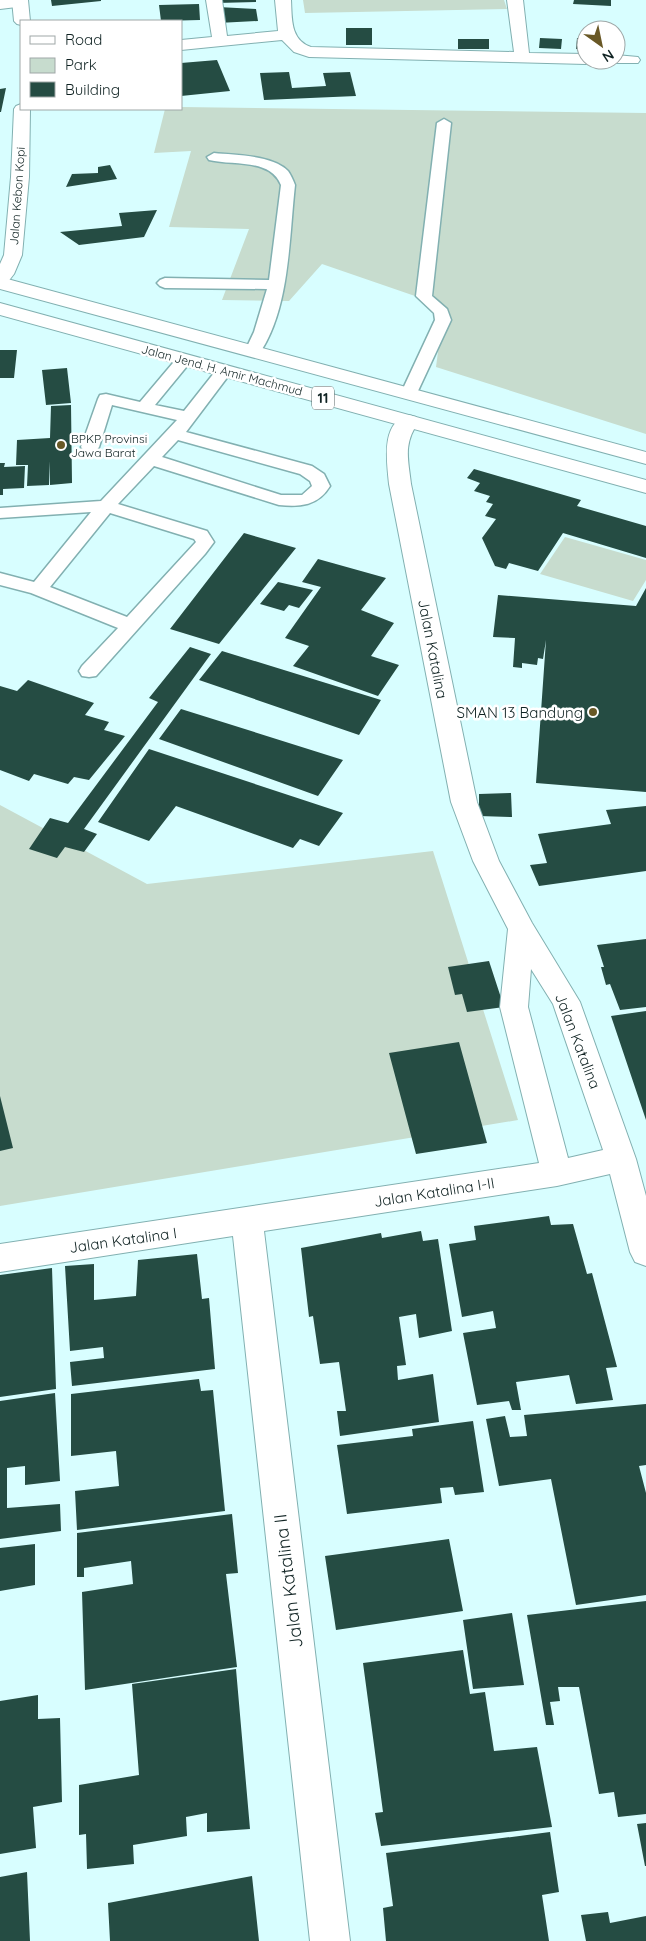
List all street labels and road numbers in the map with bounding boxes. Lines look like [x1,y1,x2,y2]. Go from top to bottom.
street label: Jalan Kebon Kopi [6,146,28,246]
street label: Jalan Jend. H. Amir Machmud [140,341,304,399]
road number: 11 [312,386,334,409]
street label: Jalan Katalina [414,598,452,700]
street label: Jalan Katalina [551,991,605,1091]
street label: Jalan Katalina I-II [372,1173,496,1211]
street label: Jalan Katalina I [68,1223,178,1257]
street label: Jalan Katalina II [268,1513,308,1649]

